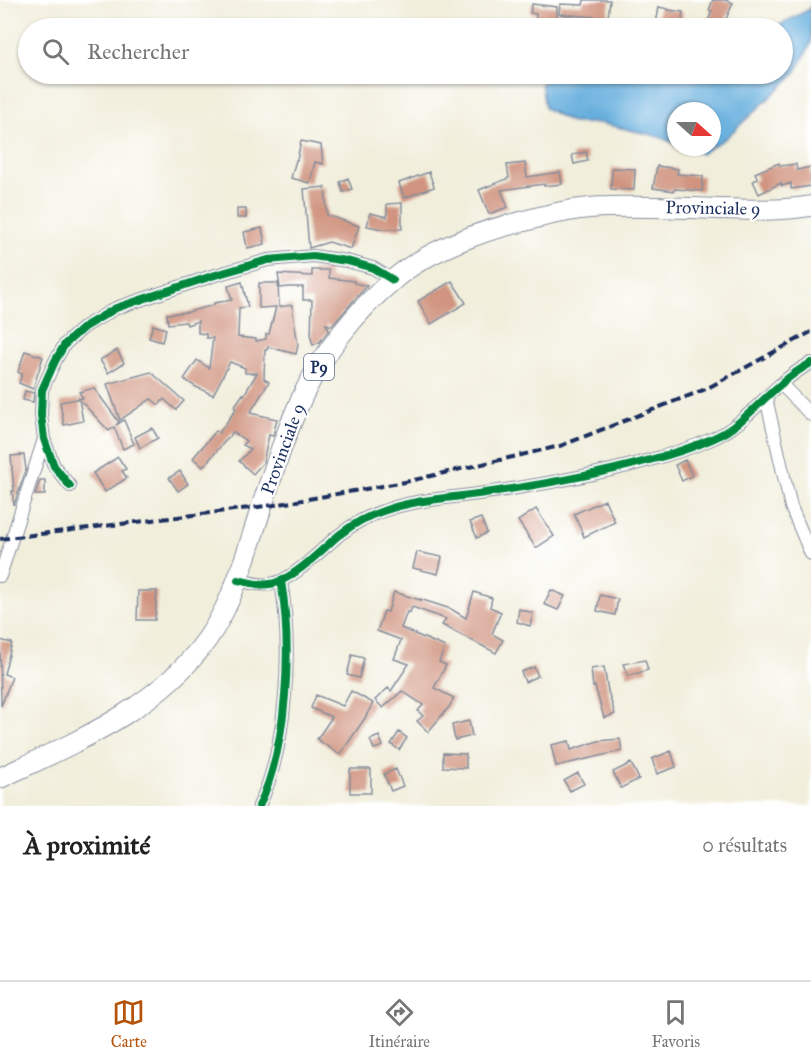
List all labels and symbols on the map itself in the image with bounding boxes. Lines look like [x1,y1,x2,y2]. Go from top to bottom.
north arrow [667,102,721,156]
street label: Provinciale 9 [665,196,761,220]
road number: P9 [304,354,334,380]
street label: Provinciale 9 [256,400,310,498]

